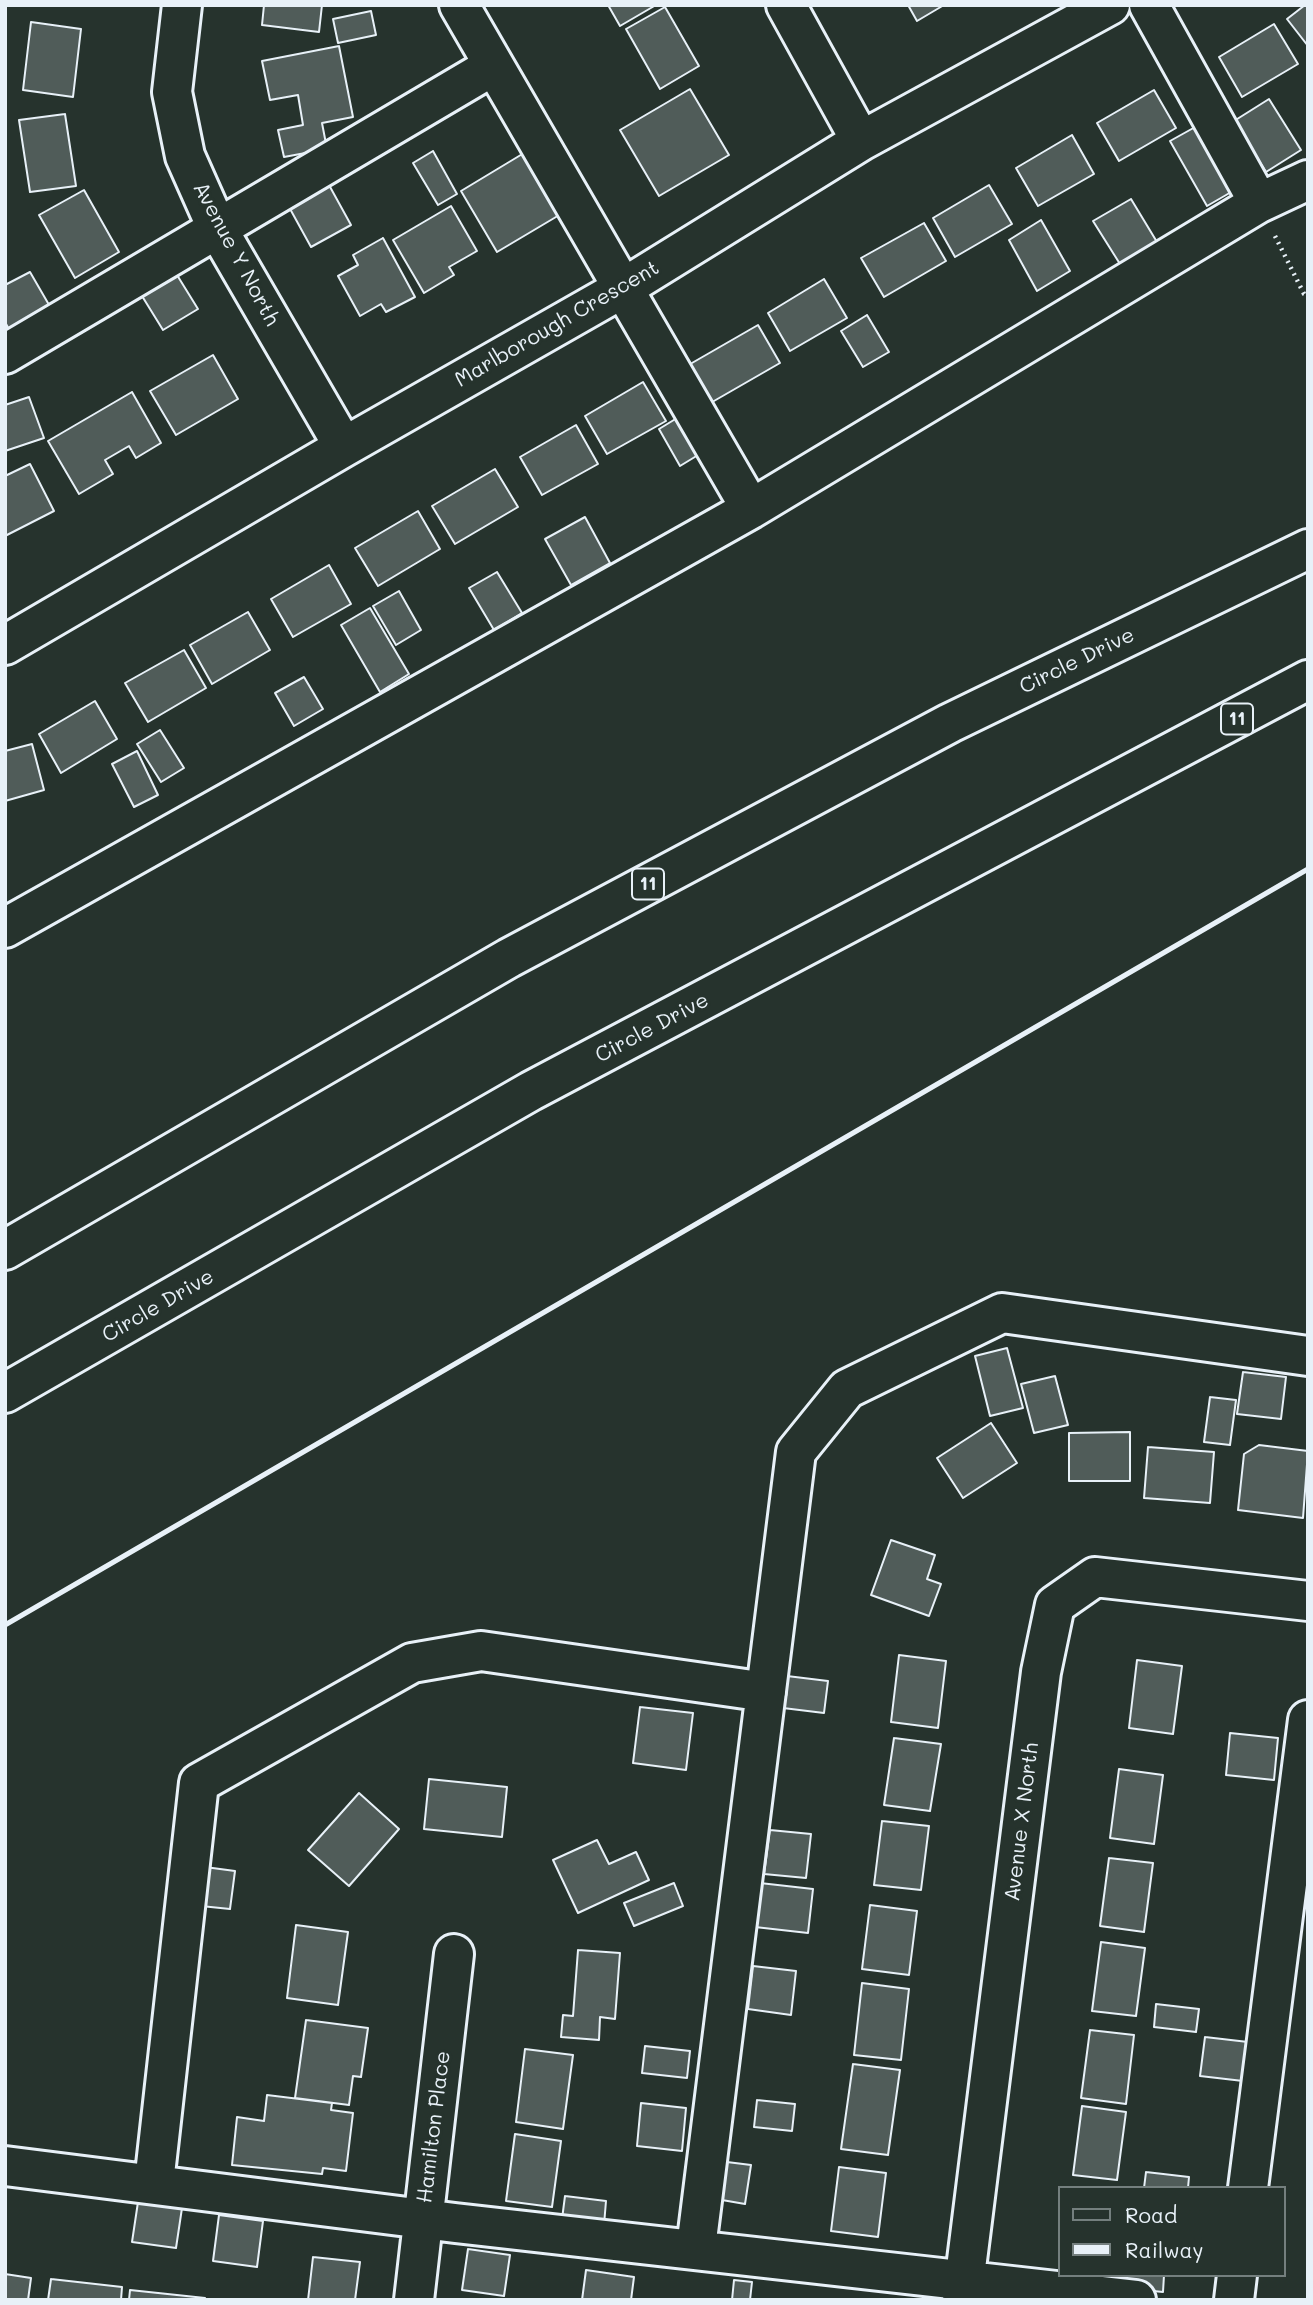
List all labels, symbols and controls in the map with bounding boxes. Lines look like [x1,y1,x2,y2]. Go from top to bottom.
street label: Avenue Y North [187,178,285,330]
street label: Marlborough Crescent [450,255,664,393]
street label: Circle Drive [1015,622,1139,700]
road number: 11 [1221,704,1253,734]
road number: 11 [632,869,664,900]
street label: Circle Drive [591,988,713,1068]
street label: Circle Drive [98,1264,218,1348]
street label: Avenue X North [1000,1741,1044,1903]
street label: Hamilton Place [412,2050,456,2204]
legend [1058,2186,1285,2277]
text: Road [1125,2201,1177,2228]
text: Railway [1125,2236,1204,2263]

